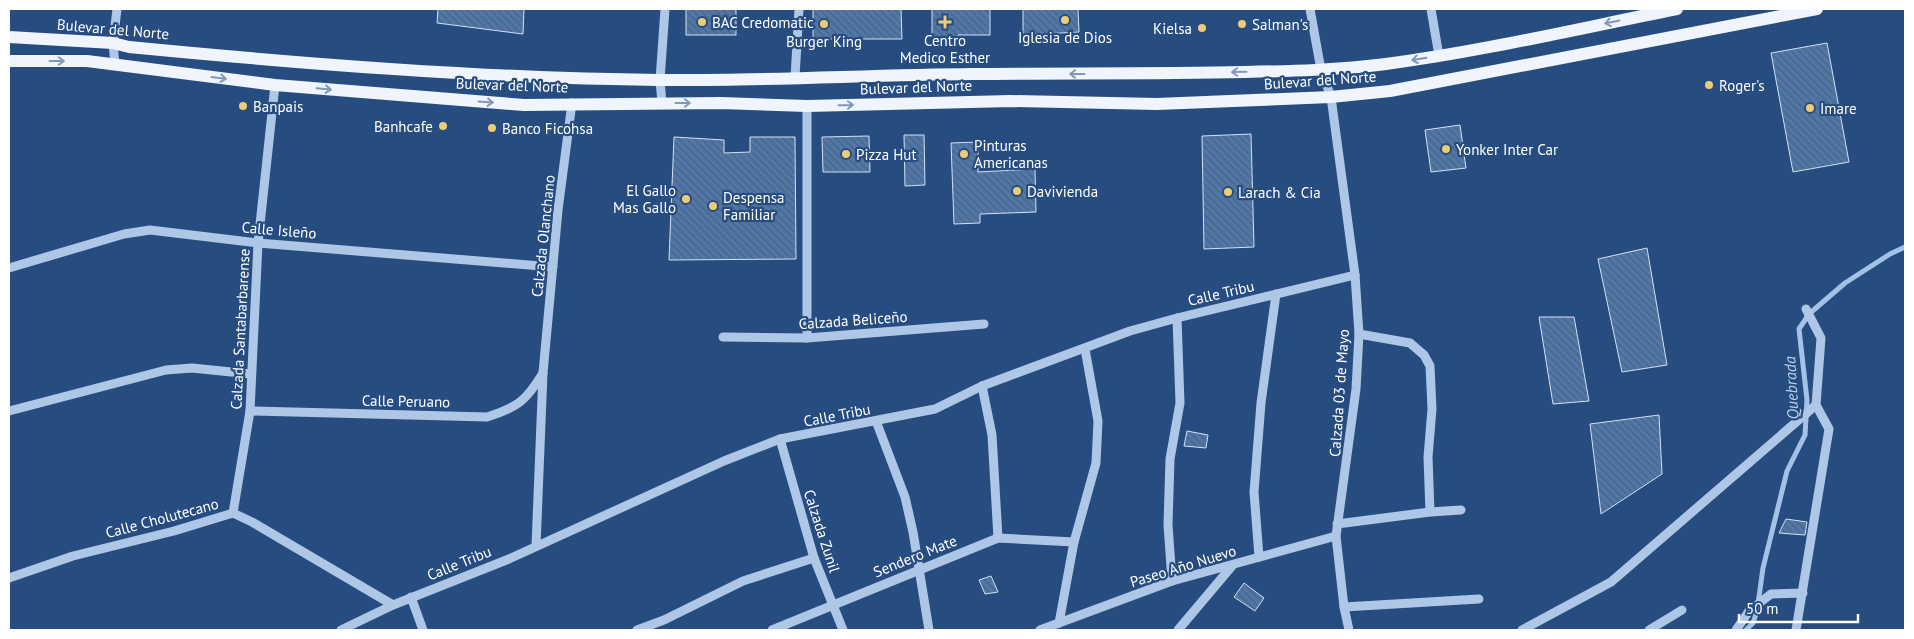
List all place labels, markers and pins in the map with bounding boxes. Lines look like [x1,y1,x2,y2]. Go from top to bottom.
place label: BAC Credomatic [712,13,814,32]
marker: Iglesia de Dios [1059,14,1071,26]
marker: Centro Medico Esther [938,15,952,29]
place label: Salman's [1252,15,1308,34]
marker: BAC Credomatic [696,16,708,28]
marker: Burger King [818,18,830,30]
marker: Salman's [1236,18,1248,30]
place label: Kielsa [1153,19,1192,38]
marker: Kielsa [1196,22,1208,34]
place label: Iglesia de Dios [1018,28,1112,47]
place label: Centro Medico Esther [900,31,990,67]
place label: Burger King [786,32,862,51]
place label: Roger's [1719,76,1765,95]
marker: Roger's [1703,79,1715,91]
place label: Banpais [253,97,303,116]
place label: Imare [1820,99,1857,118]
marker: Banpais [237,100,249,112]
marker: Imare [1804,102,1816,114]
place label: Banhcafe [374,117,433,136]
place label: Banco Ficohsa [502,119,593,138]
marker: Banhcafe [437,120,449,132]
marker: Banco Ficohsa [486,122,498,134]
place label: Pinturas Americanas [974,136,1048,172]
place label: Yonker Inter Car [1456,140,1558,159]
marker: Yonker Inter Car [1440,143,1452,155]
place label: Pizza Hut [856,145,917,164]
marker: Pizza Hut [840,148,852,160]
marker: Pinturas Americanas [958,148,970,160]
place label: El Gallo Mas Gallo [613,181,676,217]
place label: Davivienda [1027,182,1098,201]
place label: Larach & Cia [1238,183,1321,202]
marker: Davivienda [1011,185,1023,197]
marker: Larach & Cia [1222,186,1234,198]
place label: Despensa Familiar [723,188,784,224]
marker: El Gallo Mas Gallo [680,193,692,205]
marker: Despensa Familiar [707,200,719,212]

